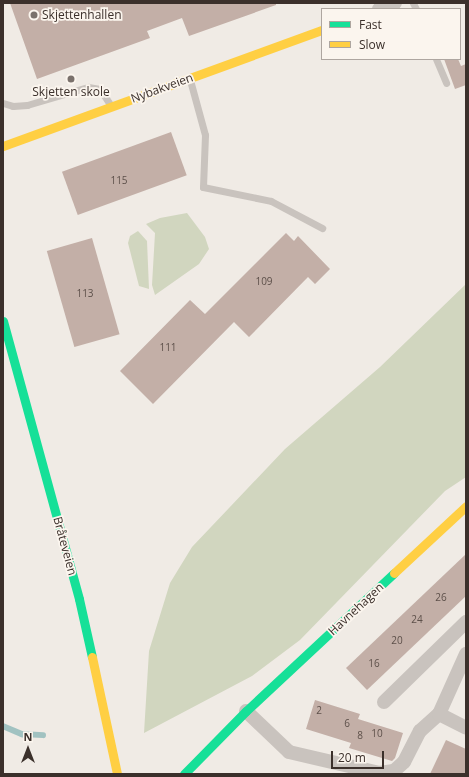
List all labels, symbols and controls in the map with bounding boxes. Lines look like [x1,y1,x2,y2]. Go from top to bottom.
place label: Skjettenhallen [42,8,121,22]
legend [321,8,461,60]
marker: Skjettenhallen [29,10,39,20]
text: Fast [359,16,382,33]
text: Slow [359,36,385,53]
street label: Nybakveien [129,70,195,106]
marker: Skjetten skole [66,74,76,84]
place label: Skjetten skole [32,85,110,99]
house number: 115 [110,175,128,187]
house number: 109 [255,276,273,288]
house number: 113 [76,288,94,300]
house number: 111 [159,342,177,354]
street label: Bråteveien [50,515,80,577]
street label: Havnehagen [325,580,387,638]
house number: 26 [435,592,447,604]
house number: 24 [411,614,423,626]
house number: 20 [391,635,403,647]
house number: 16 [368,658,380,670]
house number: 2 [316,705,322,717]
house number: 6 [344,718,350,730]
house number: 10 [371,728,383,740]
north arrow [8,729,48,769]
text: N [24,729,32,744]
house number: 8 [357,730,363,742]
scale bar [333,743,386,769]
text: 20 m [338,749,366,766]

